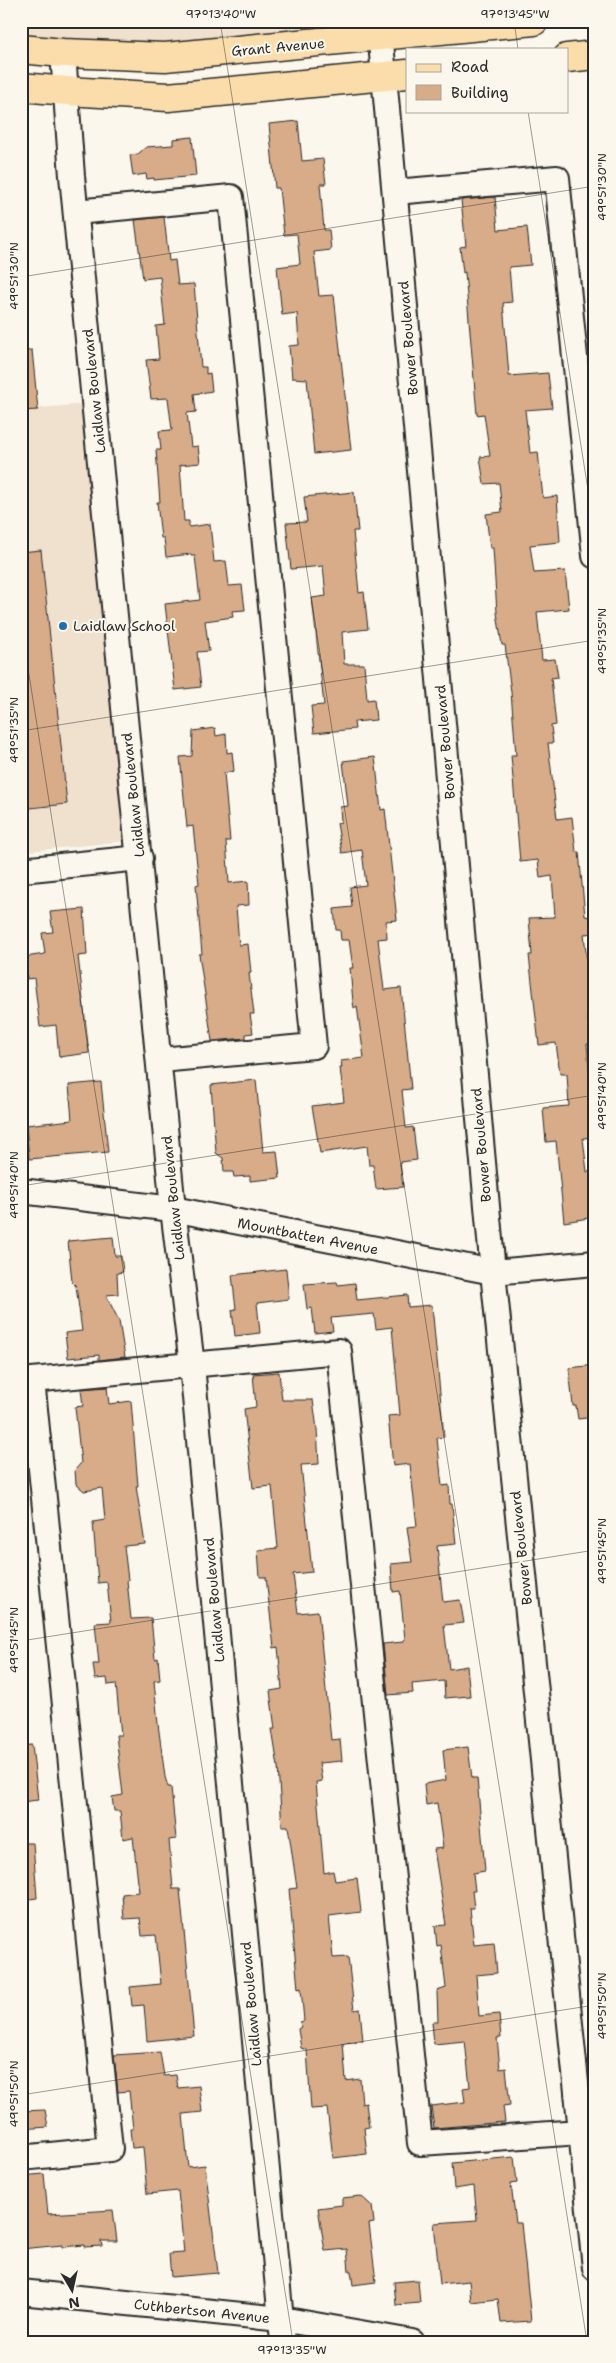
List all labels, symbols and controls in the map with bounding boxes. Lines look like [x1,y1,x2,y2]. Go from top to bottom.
text: 97°13'40"W [186,6,256,22]
text: 97°13'45"W [480,6,550,22]
street label: Grant Avenue [231,34,326,60]
legend [406,48,568,112]
text: Road [451,57,489,77]
text: Building [451,83,508,103]
text: 49°51'30"N [594,153,610,221]
text: 49°51'30"N [6,242,22,310]
street label: Bower Boulevard [394,280,422,396]
street label: Laidlaw Boulevard [78,328,110,454]
text: 49°51'35"N [594,608,610,674]
place label: Laidlaw School [73,617,176,635]
marker: Laidlaw School [57,620,69,632]
street label: Bower Boulevard [431,684,459,800]
text: 49°51'35"N [6,697,22,763]
street label: Laidlaw Boulevard [117,732,149,858]
text: 49°51'40"N [594,1062,610,1130]
street label: Bower Boulevard [467,1087,495,1203]
street label: Laidlaw Boulevard [157,1135,189,1261]
text: 49°51'40"N [6,1151,22,1219]
street label: Mountbatten Avenue [236,1214,380,1258]
street label: Bower Boulevard [506,1490,536,1606]
text: 49°51'45"N [594,1518,610,1584]
street label: Laidlaw Boulevard [200,1537,228,1663]
text: 49°51'45"N [6,1607,22,1673]
street label: Laidlaw Boulevard [237,1941,265,2067]
text: 49°51'50"N [594,1972,610,2040]
text: 49°51'50"N [6,2060,22,2128]
north arrow [48,2266,98,2316]
text: N [67,2293,81,2313]
street label: Cuthbertson Avenue [133,2295,271,2327]
text: 97°13'35"W [257,2342,327,2358]

